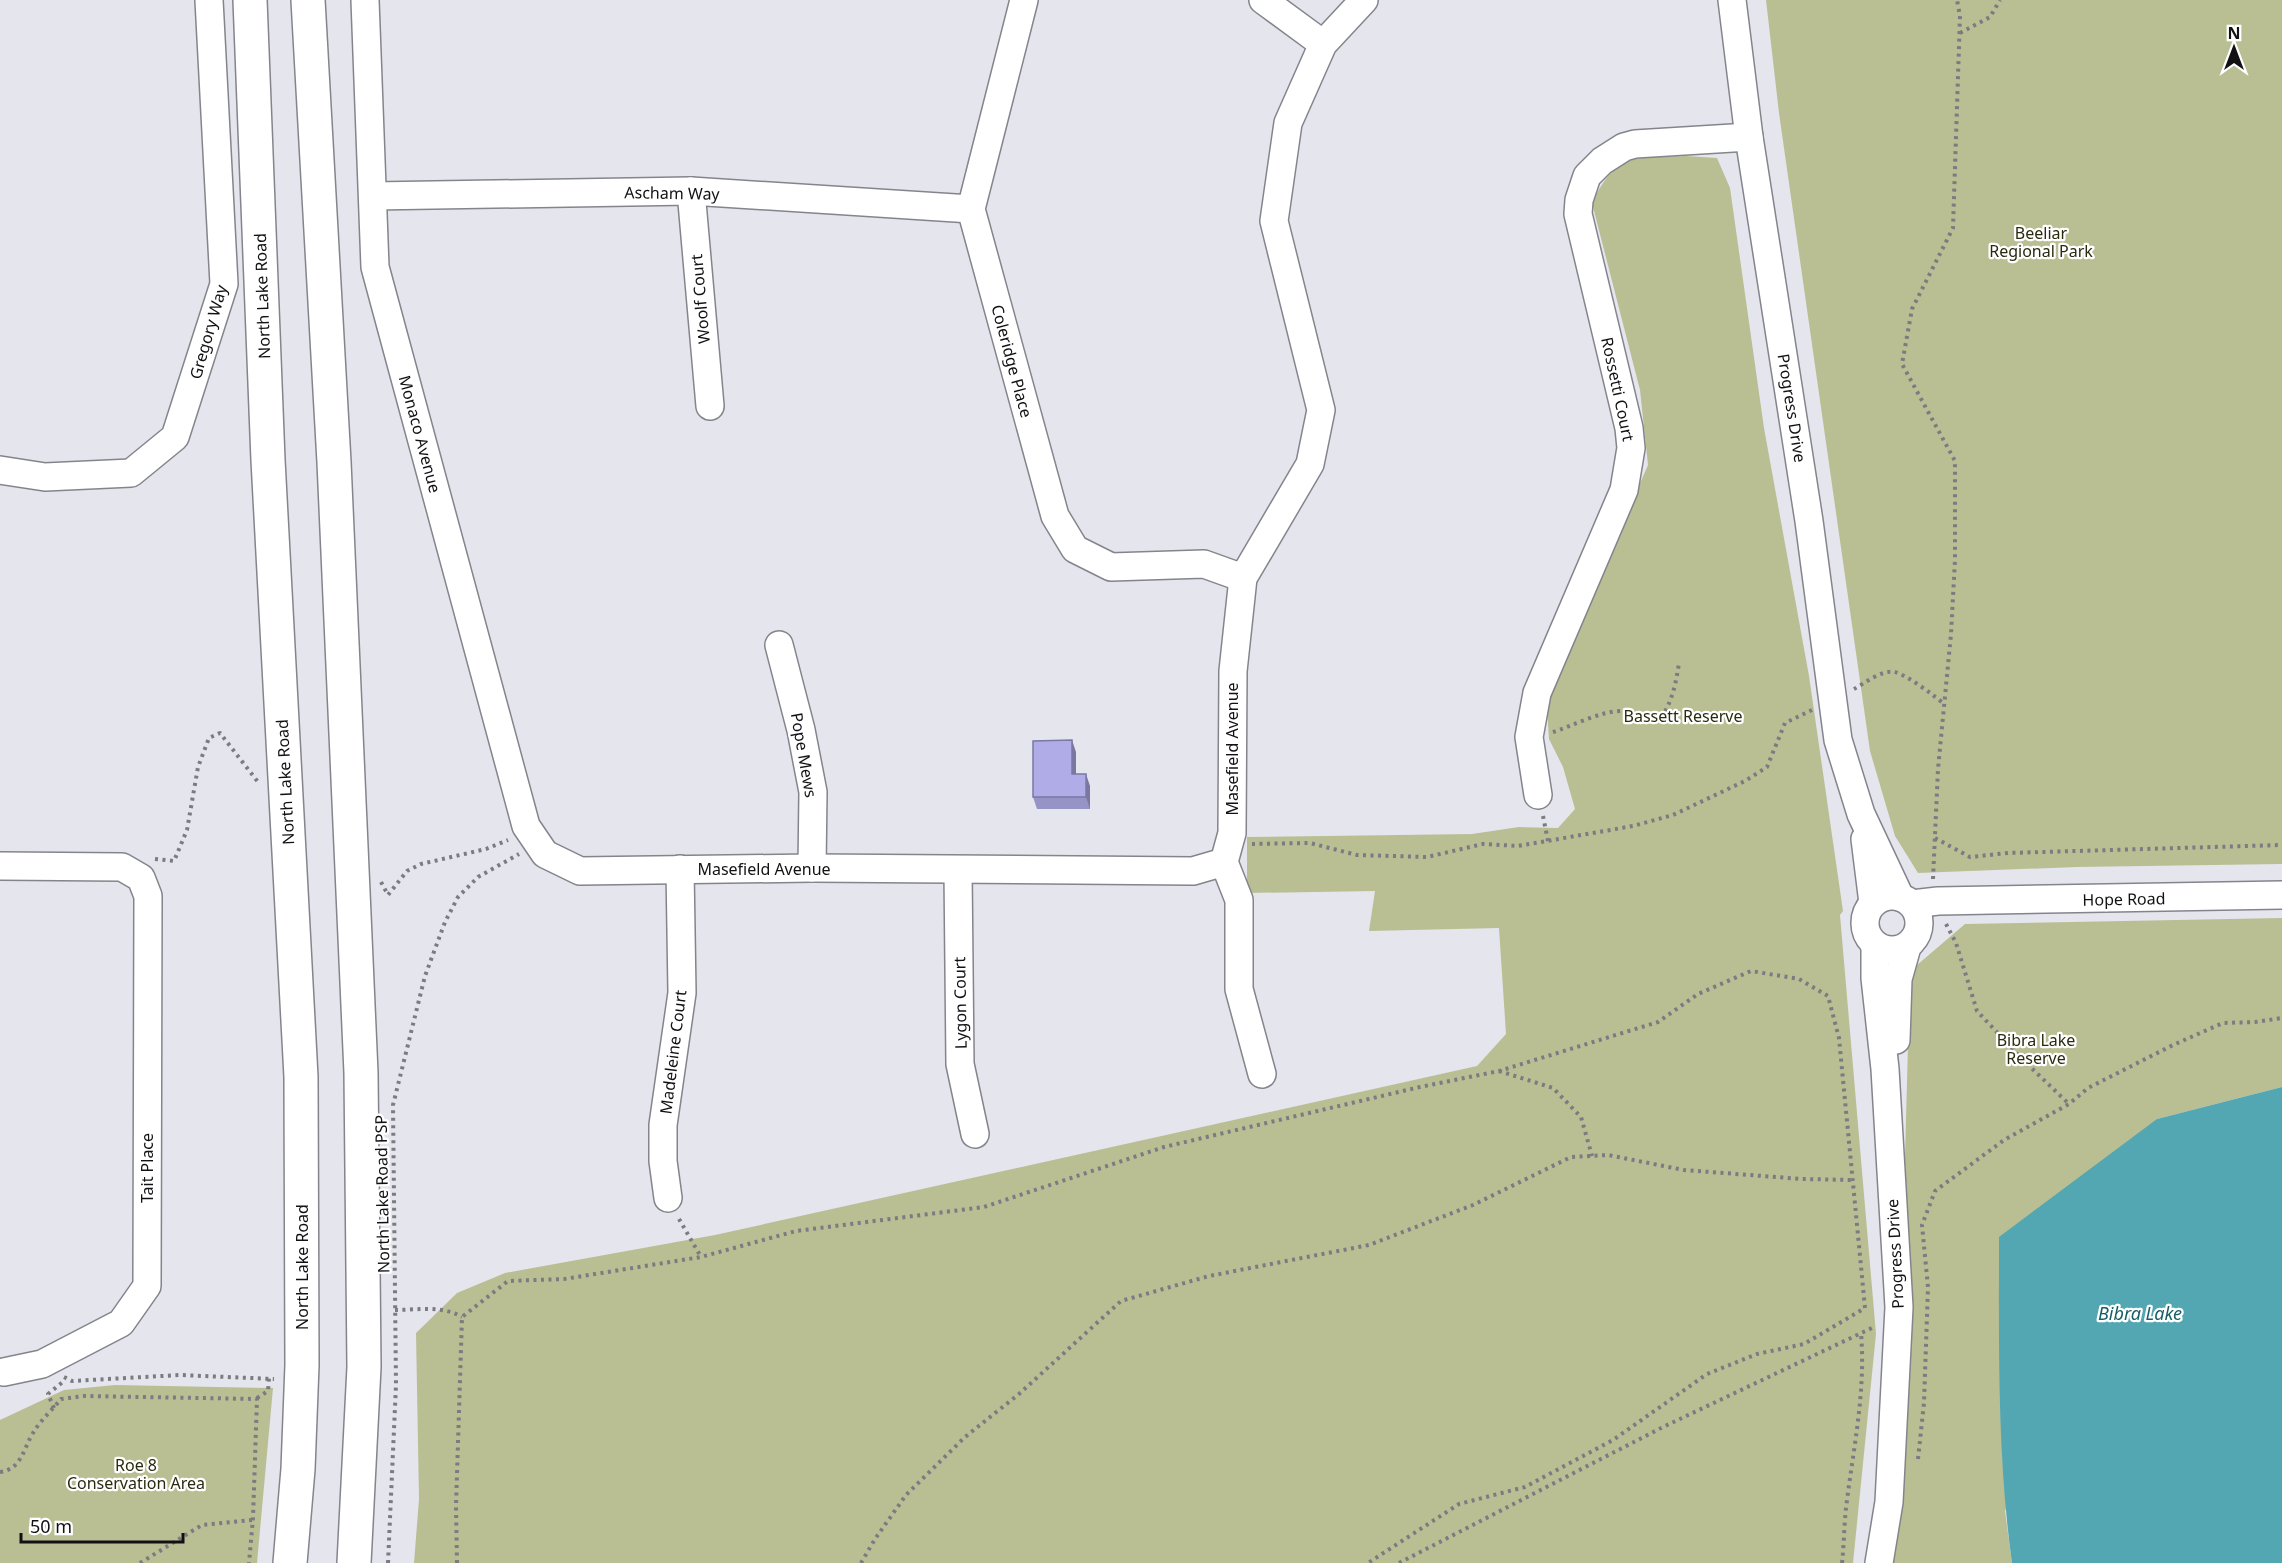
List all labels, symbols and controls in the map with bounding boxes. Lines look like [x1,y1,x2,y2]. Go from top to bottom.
north arrow [2204,18,2264,78]
text: N [2227,22,2241,44]
street label: Ascham Way [624,181,721,205]
park label: Beeliar Regional Park [1989,222,2093,262]
street label: North Lake Road [249,233,275,359]
street label: Woolf Court [685,253,715,345]
street label: Gregory Way [184,281,232,382]
street label: Coleridge Place [986,302,1038,420]
street label: Rossetti Court [1596,335,1640,443]
street label: Progress Drive [1773,352,1811,464]
street label: Monaco Avenue [394,373,446,495]
street label: Masefield Avenue [1221,682,1243,816]
park label: Bassett Reserve [1624,705,1742,727]
street label: Pope Mews [786,711,822,799]
street label: North Lake Road [271,719,299,845]
street label: Masefield Avenue [697,858,831,880]
street label: Hope Road [2082,887,2166,911]
street label: Lygon Court [948,957,972,1049]
street label: Madeleine Court [654,989,692,1115]
park label: Bibra Lake Reserve [1997,1029,2075,1069]
street label: North Lake Road PSP [370,1115,394,1273]
street label: Tait Place [136,1133,158,1203]
street label: Progress Drive [1881,1199,1909,1309]
street label: North Lake Road [291,1204,313,1330]
water label: Bibra Lake [2098,1301,2182,1325]
park label: Roe 8 Conservation Area [67,1454,205,1494]
scale bar [21,1506,183,1544]
text: 50 m [30,1514,72,1538]

